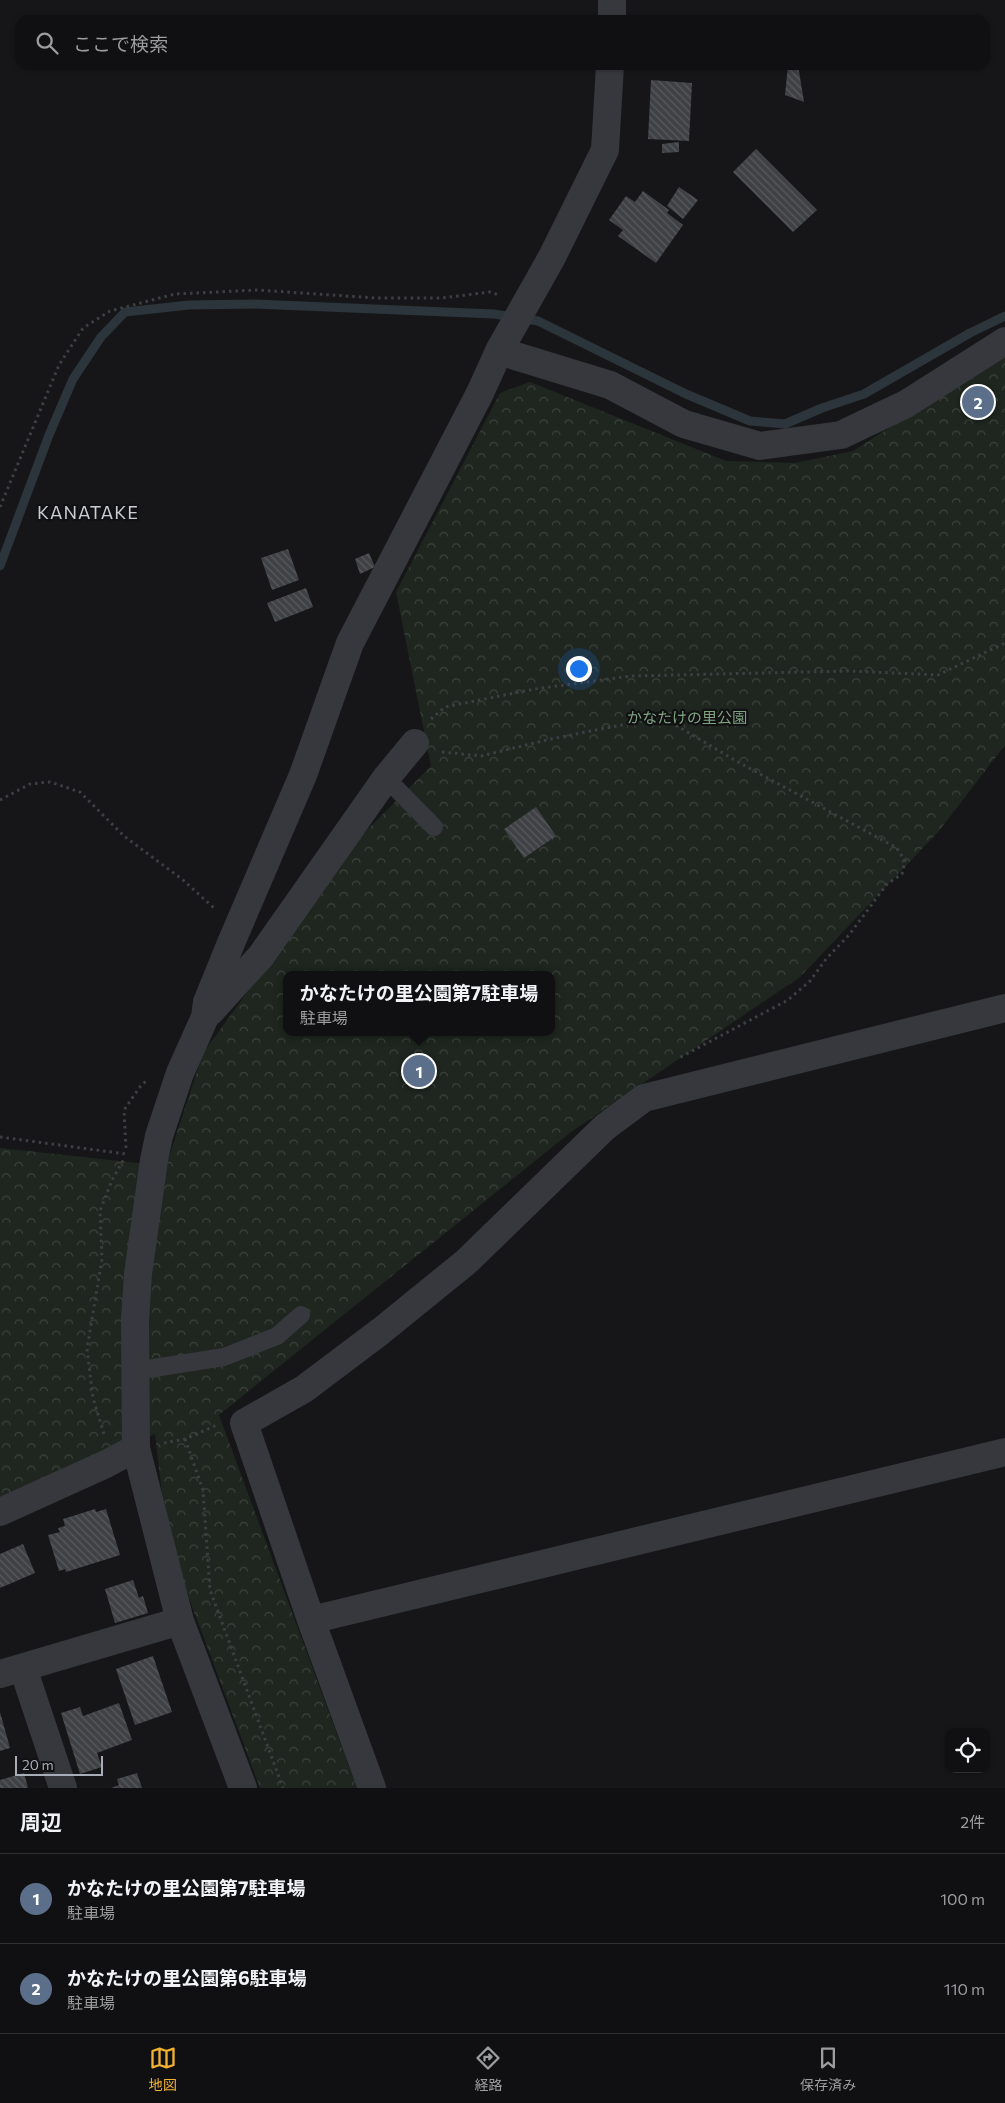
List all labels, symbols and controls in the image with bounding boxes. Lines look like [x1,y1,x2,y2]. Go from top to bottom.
search box [15,15,990,70]
icon: search [33,29,61,57]
text: ここで検索 [73,32,168,55]
pin: 2 [962,383,994,421]
district label: KANATAKE [37,501,139,523]
your location [566,656,592,682]
park label: かなたけの里公園 [627,708,747,726]
popup [283,971,555,1036]
text: かなたけの里公園第7駐車場 [300,981,538,1004]
text: 駐車場 [300,1008,348,1027]
pin: 1 [403,1052,435,1090]
map controls [945,1728,990,1773]
button: locate [945,1728,990,1773]
scale bar [15,1753,102,1776]
text: 20 m [22,1756,54,1773]
text: 周辺 [20,1809,62,1834]
text: 2件 [960,1812,985,1831]
text: かなたけの里公園第7駐車場 [67,1876,305,1899]
text: 1 [32,1889,40,1908]
text: 100 m [940,1889,985,1908]
text: 駐車場 [67,1903,115,1922]
text: かなたけの里公園第6駐車場 [67,1966,307,1989]
text: 2 [31,1979,41,1998]
text: 110 m [944,1979,985,1998]
text: 駐車場 [67,1993,115,2012]
tab: 地図 [149,2044,177,2094]
tab: 経路 [474,2044,502,2094]
tab: 保存済み [800,2044,856,2094]

